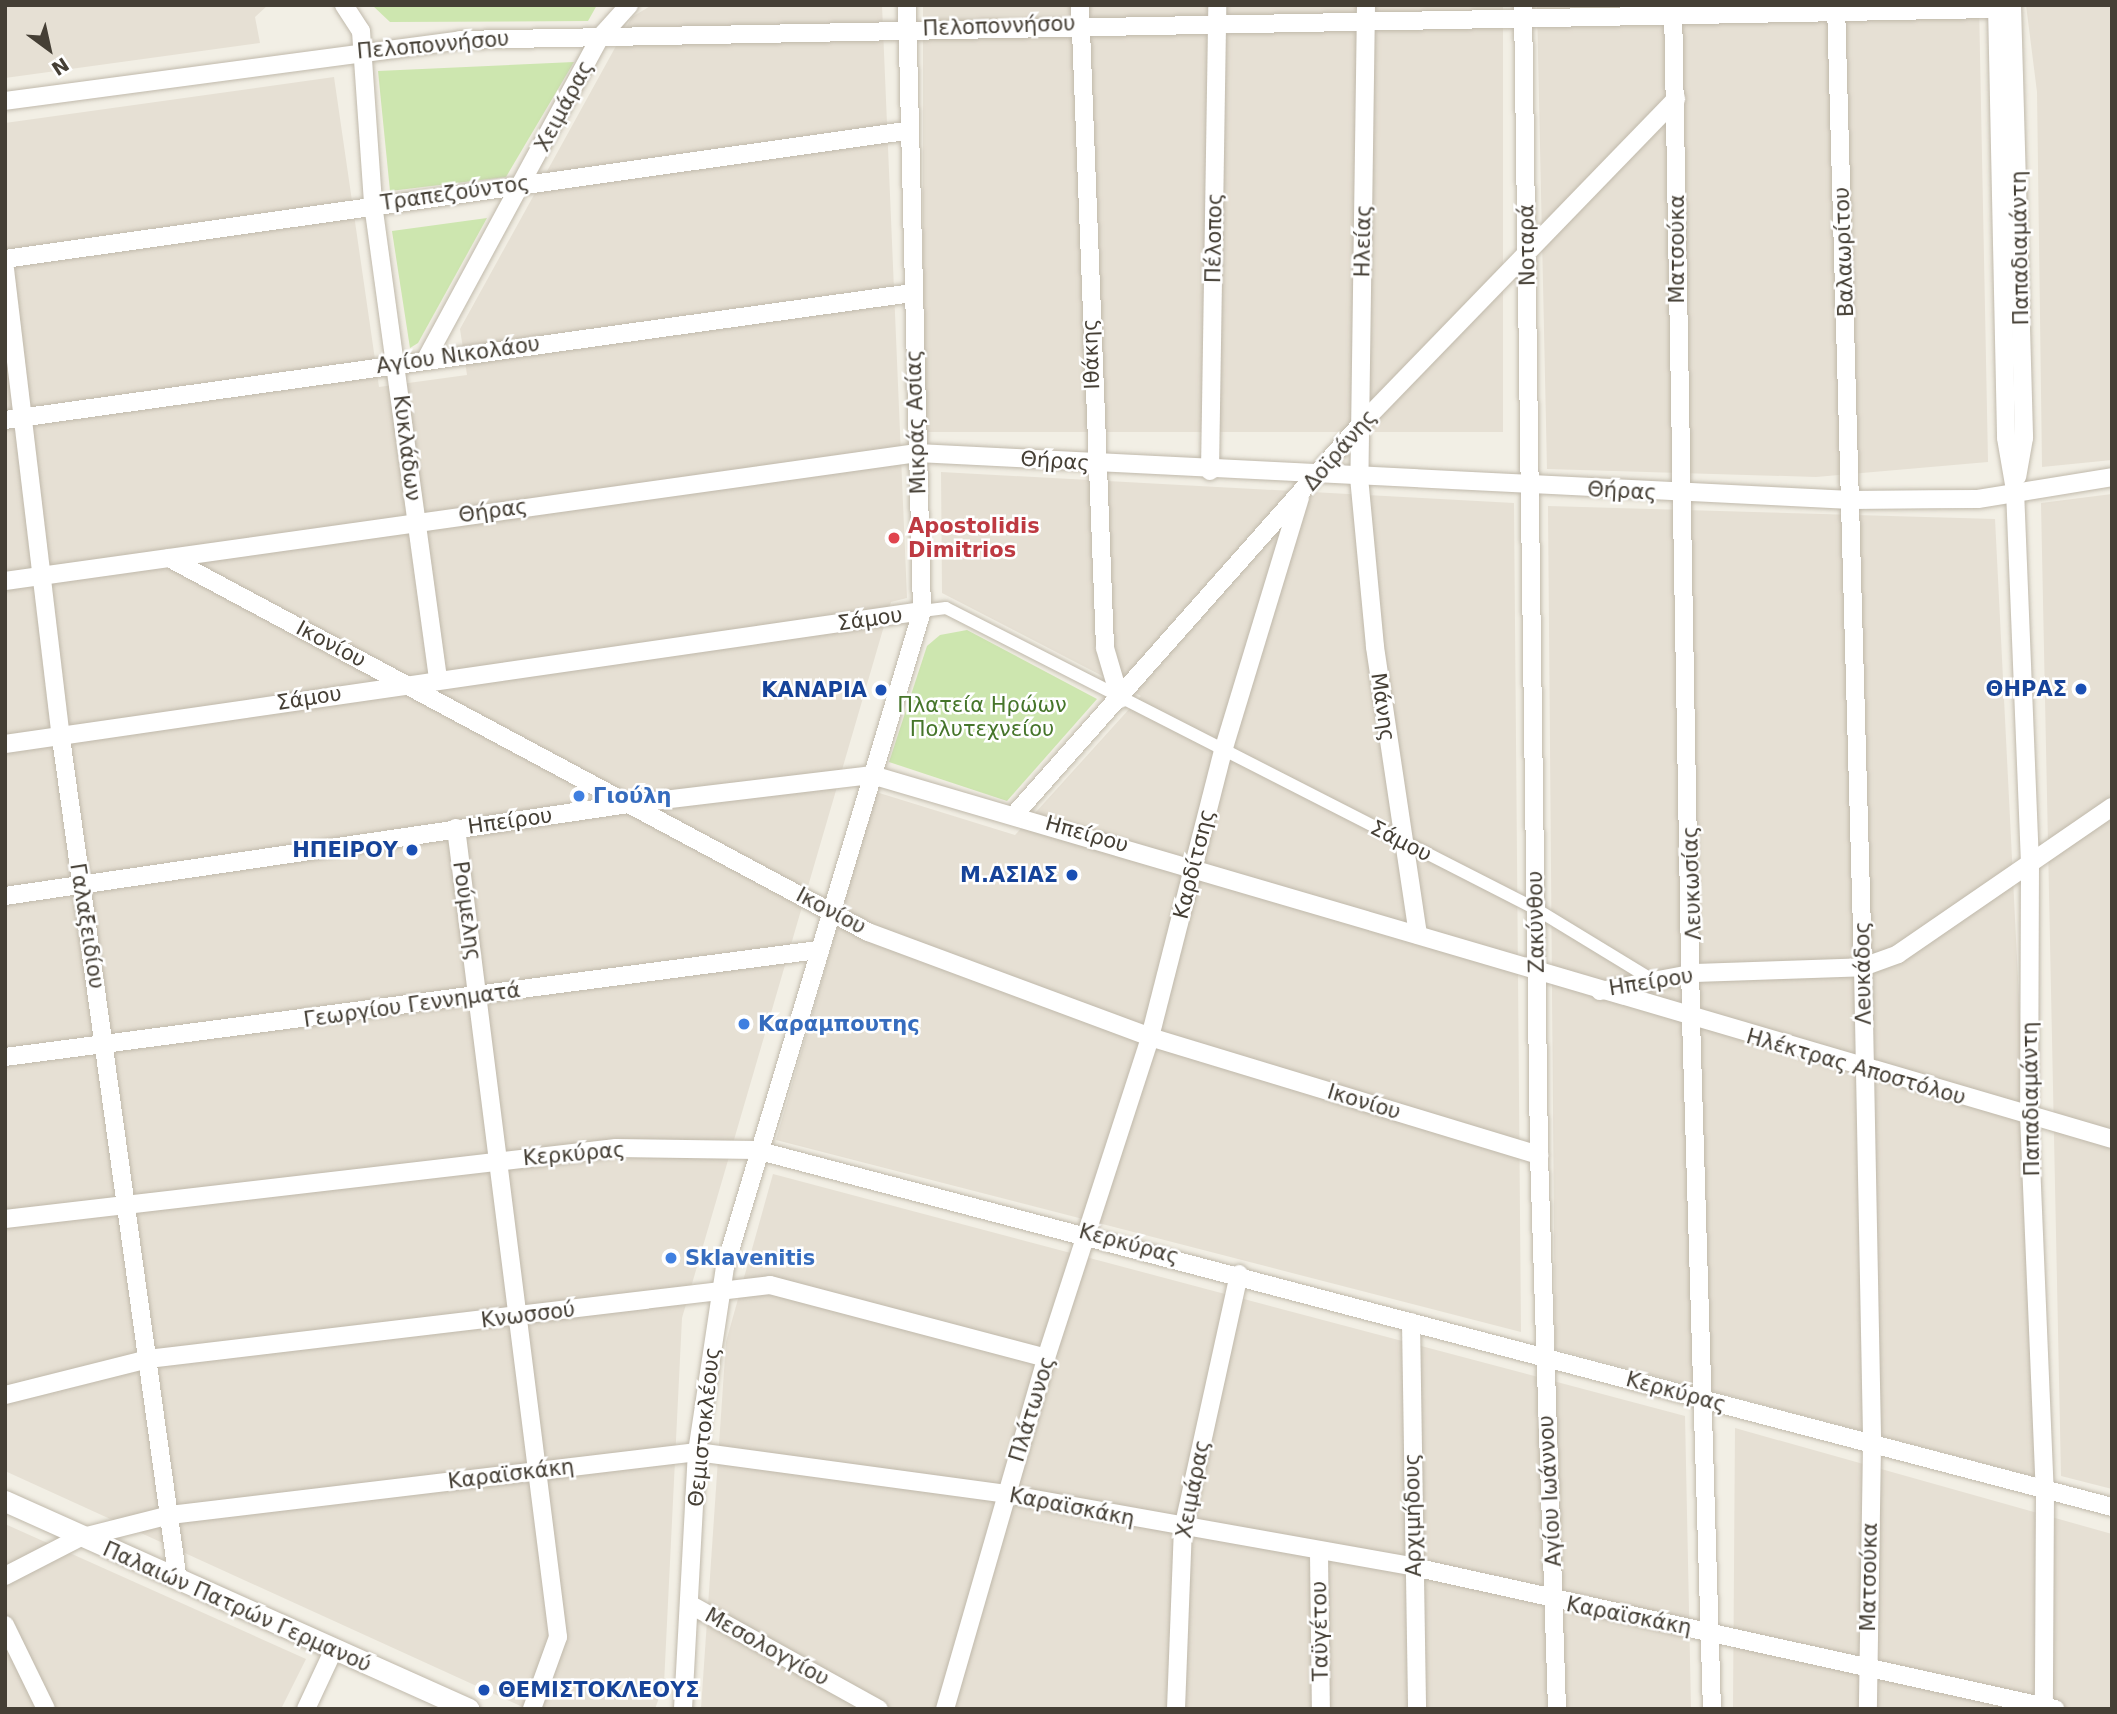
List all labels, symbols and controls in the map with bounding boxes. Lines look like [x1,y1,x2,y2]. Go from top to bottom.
street label: Πελοποννήσου [922,11,1076,41]
north arrow [14,14,84,84]
street label: Πελοποννήσου [356,26,510,64]
text: N [48,53,73,80]
street label: Χειμάρας [530,56,598,156]
street label: Τραπεζούντος [379,170,531,216]
street label: Παπαδιαμάντη [2006,170,2034,326]
street label: Βαλαωρίτου [1829,187,1859,317]
street label: Πέλοπος [1201,193,1227,283]
street label: Ματσούκα [1664,194,1690,304]
street label: Ηλείας [1350,204,1376,278]
street label: Νοταρά [1514,204,1540,286]
street label: Ιθάκης [1077,318,1105,390]
street label: Αγίου Νικολάου [375,331,541,379]
street label: Μικράς Ασίας [901,349,931,495]
street label: Κυκλάδων [388,393,426,503]
street label: Δοϊράνης [1298,404,1382,496]
street label: Θήρας [1020,446,1090,476]
street label: Θήρας [1587,477,1657,505]
street label: Θήρας [457,494,529,528]
place label: Apostolidis Dimitrios [908,513,1040,563]
marker: Apostolidis Dimitrios [886,530,902,546]
street label: Σάμου [836,602,904,636]
street label: Ικονίου [292,615,370,673]
street label: Μάνης [1366,671,1400,743]
place label: ΘΗΡΑΣ [1986,676,2067,702]
place label: ΚΑΝΑΡΙΑ [761,677,867,703]
street label: Σάμου [275,680,343,716]
marker: ΘΗΡΑΣ [2073,681,2089,697]
marker: ΚΑΝΑΡΙΑ [873,682,889,698]
park label: Πλατεία Ηρώων Πολυτεχνείου [897,692,1067,742]
place label: Γιούλη [593,783,671,809]
marker: Γιούλη [571,788,587,804]
street label: Ηπείρου [466,803,554,839]
street label: Καρδίτσης [1168,806,1220,922]
street label: Ηπείρου [1043,810,1131,858]
street label: Σάμου [1366,815,1436,867]
street label: Λευκωσίας [1677,825,1707,941]
place label: ΗΠΕΙΡΟΥ [292,837,398,863]
marker: ΗΠΕΙΡΟΥ [404,842,420,858]
street label: Ρούμελης [448,860,486,962]
street label: Γαλαξειδίου [65,861,109,991]
place label: Μ.ΑΣΙΑΣ [960,862,1058,888]
marker: Μ.ΑΣΙΑΣ [1064,867,1080,883]
street label: Ζακύνθου [1523,871,1549,973]
street label: Ικονίου [792,882,870,940]
street label: Λeυκάδος [1849,921,1877,1025]
street label: Ηπείρου [1607,963,1695,1001]
street label: Γεωργίου Γεννηματά [302,977,522,1033]
place label: Καραμπουτης [758,1011,920,1037]
marker: Καραμπουτης [736,1016,752,1032]
street label: Παπαδιαμάντη [2017,1021,2045,1177]
street label: Ηλέκτρας Αποστόλου [1743,1024,1969,1110]
street label: Ικονίου [1324,1079,1404,1125]
street label: Κερκύρας [522,1137,626,1171]
street label: Κερκύρας [1076,1219,1182,1269]
place label: Sklavenitis [685,1245,815,1271]
marker: Sklavenitis [663,1250,679,1266]
street label: Κνωσσού [479,1297,577,1333]
street label: Θεμιστοκλέους [683,1346,725,1508]
street label: Πλάτωνος [1004,1353,1060,1465]
street label: Κερκύρας [1623,1367,1729,1417]
street label: Αγίου Ιωάννου [1533,1415,1567,1567]
street label: Χειμάρας [1171,1438,1215,1540]
street label: Αρχιμήδους [1399,1453,1427,1577]
street label: Καραϊσκάκη [446,1454,576,1494]
street label: Καραϊσκάκη [1007,1483,1137,1531]
street label: Ματσούκα [1855,1522,1883,1632]
street label: Παλαιών Πατρών Γερμανού [99,1536,375,1678]
street label: Ταϋγέτου [1307,1581,1333,1681]
street label: Καραϊσκάκη [1564,1592,1694,1640]
street label: Μεσολογγίου [701,1603,833,1691]
place label: ΘΕΜΙΣΤΟΚΛΕΟΥΣ [498,1677,700,1703]
marker: ΘΕΜΙΣΤΟΚΛΕΟΥΣ [476,1682,492,1698]

